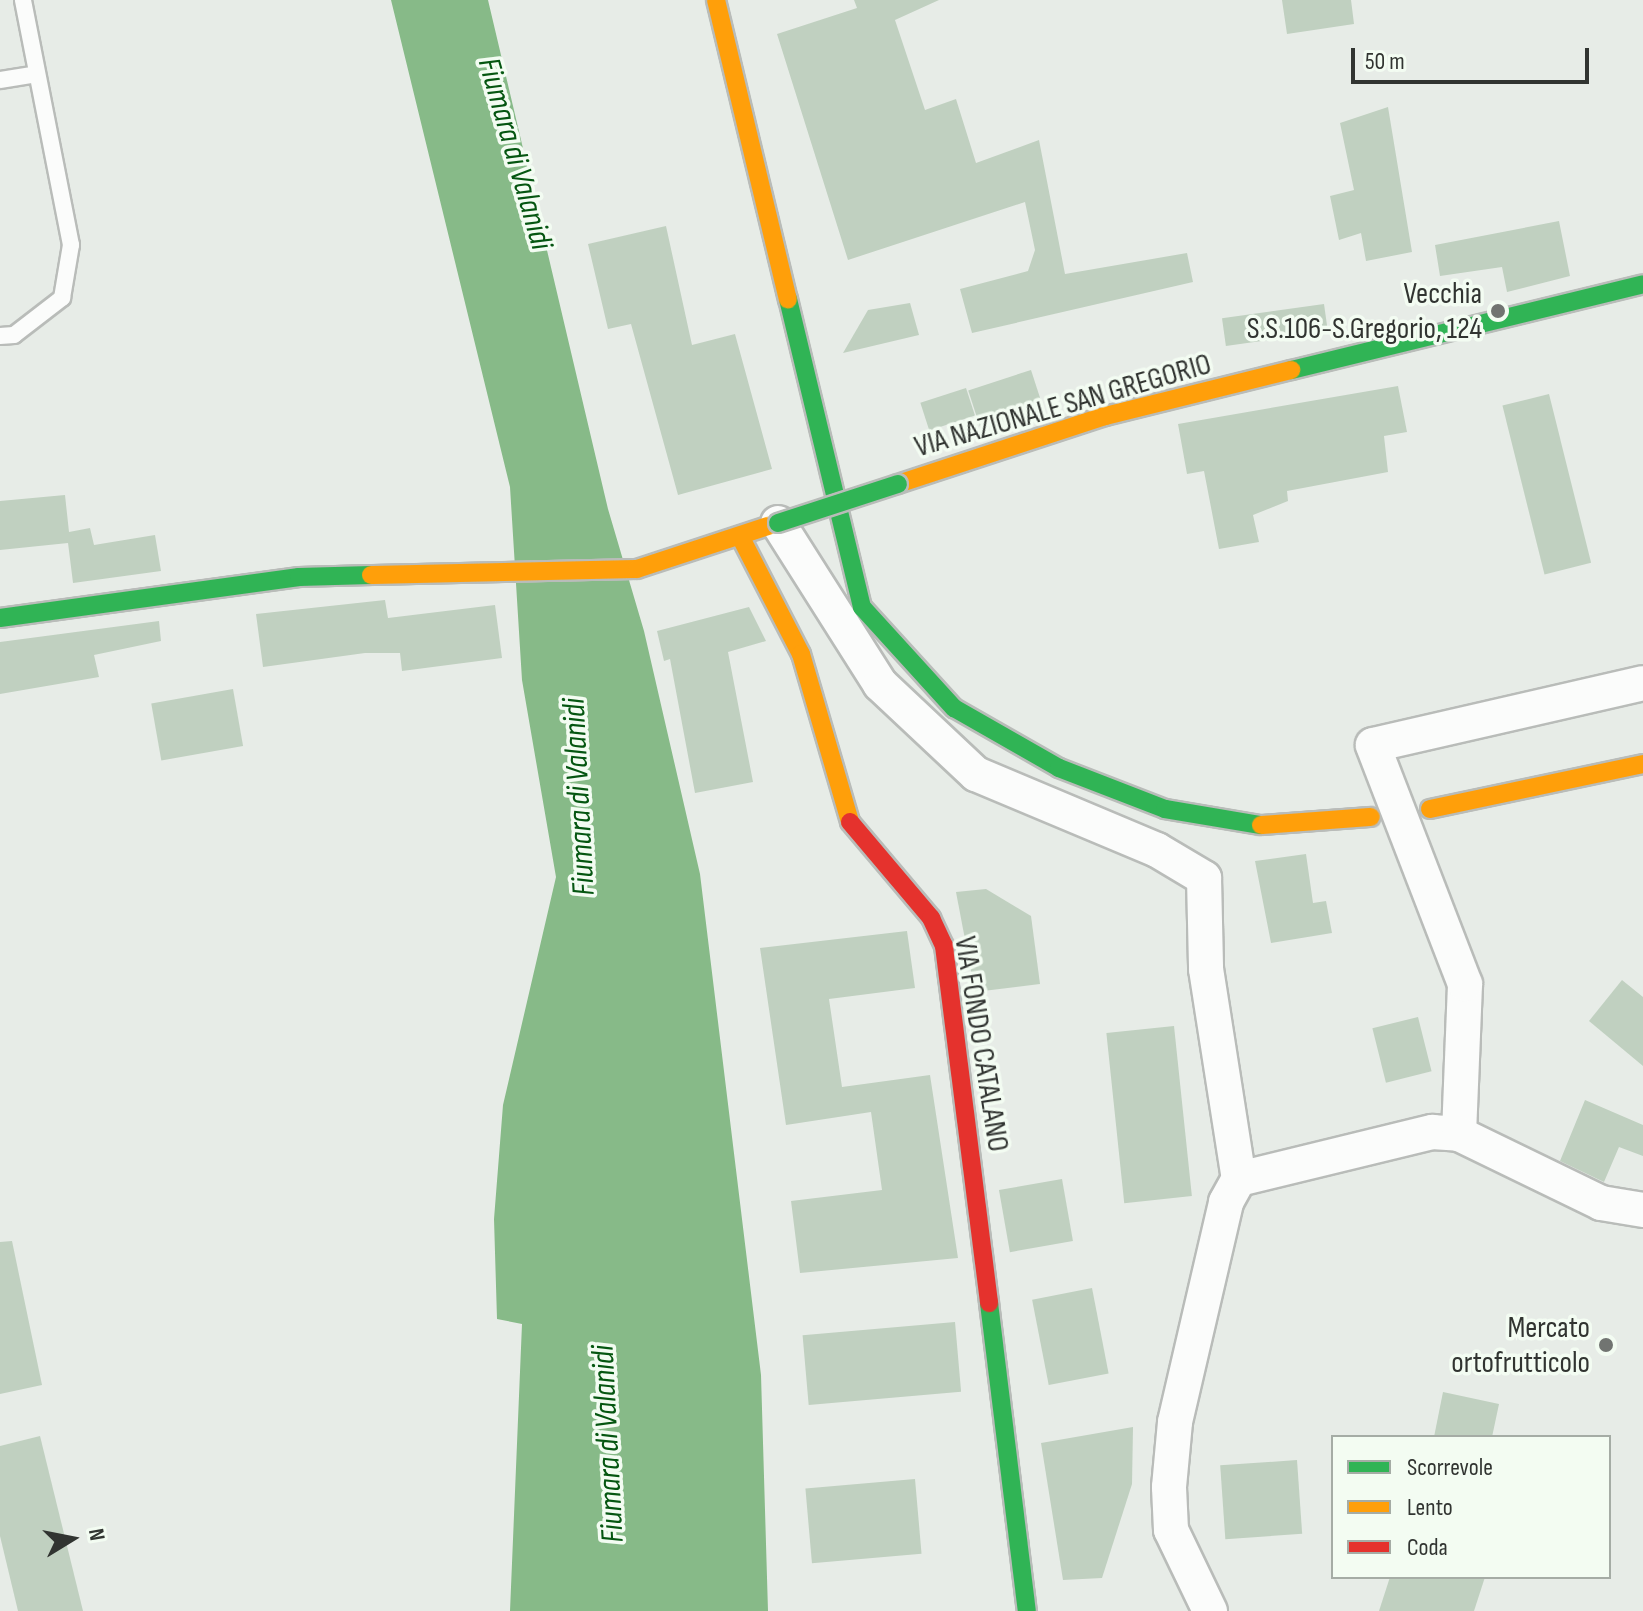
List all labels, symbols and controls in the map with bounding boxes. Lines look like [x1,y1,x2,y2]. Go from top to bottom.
scale bar [1355,32,1593,82]
text: 50 m [1365,47,1405,76]
water label: Fiumara di Valanidi [468,54,560,254]
place label: Vecchia S.S.106-S.Gregorio, 124 [1247,276,1482,346]
marker: Vecchia S.S.106-S.Gregorio, 124 [1489,302,1507,320]
street label: VIA NAZIONALE SAN GREGORIO [911,346,1215,466]
water label: Fiumara di Valanidi [556,697,604,897]
street label: VIA FONDO CATALANO [946,934,1016,1154]
place label: Mercato ortofrutticolo [1451,1310,1590,1380]
marker: Mercato ortofrutticolo [1597,1336,1615,1354]
water label: Fiumara di Valanidi [585,1344,633,1544]
legend [1331,1435,1611,1579]
text: Scorrevole [1407,1453,1493,1482]
text: Lento [1407,1493,1453,1522]
north arrow [32,1499,112,1579]
text: N [82,1527,110,1543]
text: Coda [1407,1533,1448,1562]

